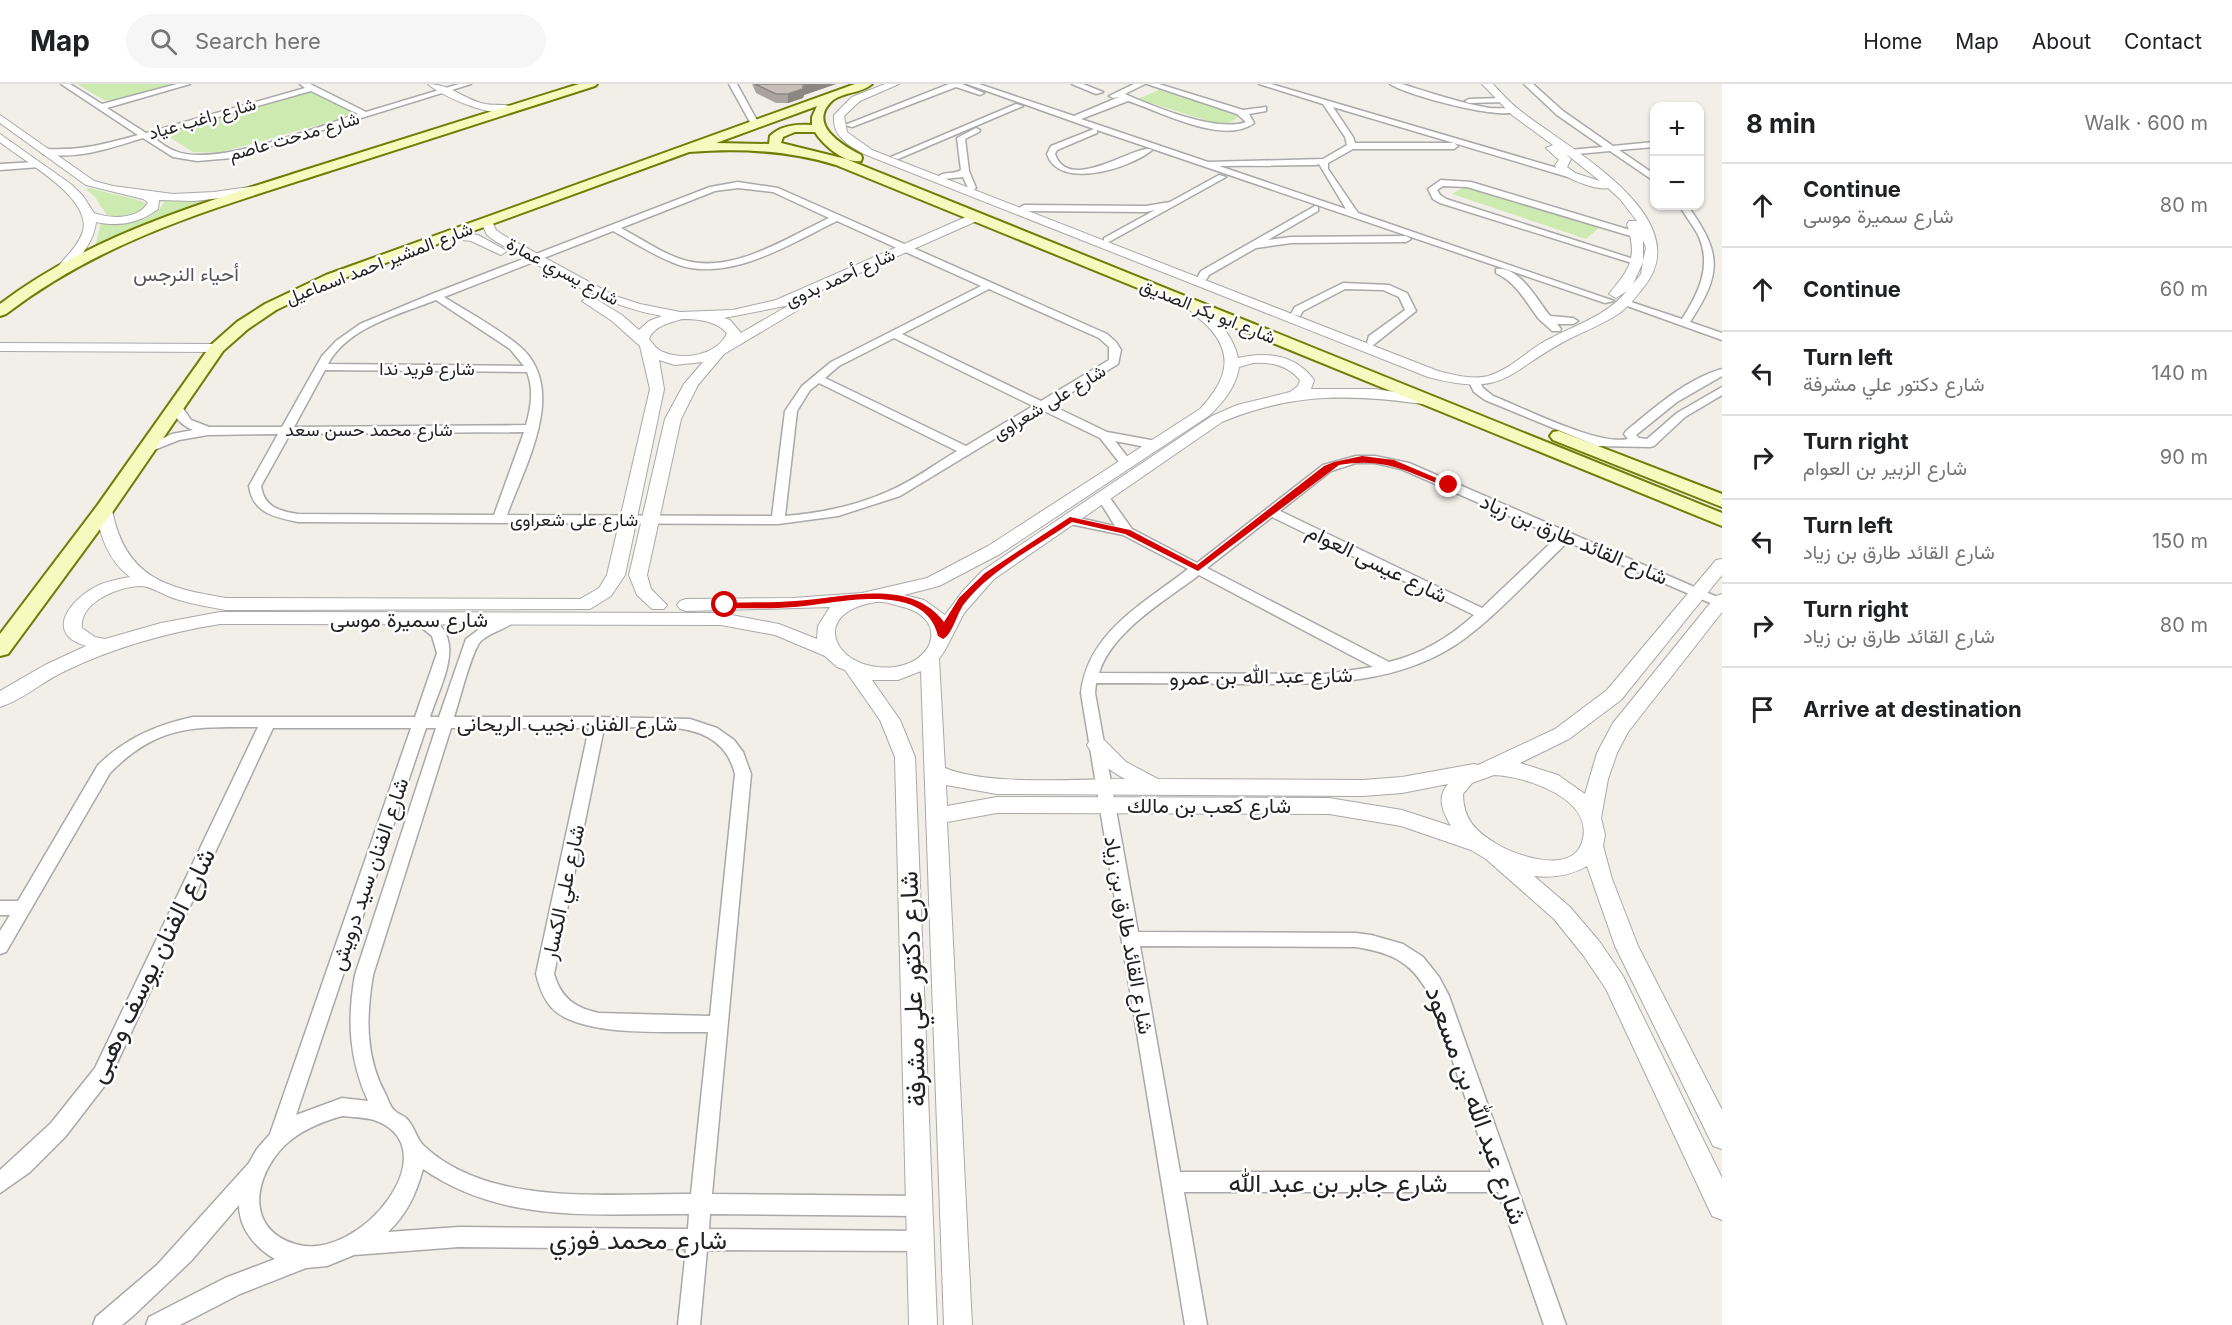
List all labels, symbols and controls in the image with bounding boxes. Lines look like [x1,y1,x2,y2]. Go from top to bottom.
search box [126,14,546,68]
text: Map [30,24,90,58]
icon: search [147,25,180,58]
text: Search here [195,28,321,54]
text: Home [1863,29,1922,54]
text: Map [1955,29,1999,54]
text: About [2032,29,2091,54]
text: Contact [2124,29,2202,54]
street label: شارع راغب عياد [146,93,259,145]
map controls [1650,102,1704,210]
button: + [1650,102,1704,156]
street label: شارع مدحت عاصم [226,107,362,167]
text: 8 min [1746,108,1816,139]
text: Walk · 600 m [2084,111,2208,135]
button: − [1650,156,1704,210]
text: Continue [1803,176,1901,202]
icon: ahead [1746,189,1779,222]
text: 80 m [2160,193,2208,217]
text: شارع سميرة موسى [1803,204,1953,228]
street label: شارع المشير احمد اسماعيل [283,218,476,310]
street label: شارع يسري عمارة [501,233,623,314]
street label: شارع أحمد بدوى [782,243,899,312]
district label: أحياء النرجس [133,262,239,287]
icon: ahead [1746,273,1779,306]
street label: شارع ابو بكر الصديق [1136,274,1279,350]
text: Continue [1803,276,1901,302]
text: 60 m [2160,277,2208,301]
text: Turn left [1803,344,1893,370]
icon: left [1746,357,1779,390]
street label: شارع فريد ندا [379,358,475,381]
street label: شارع على شعراوى [989,360,1110,446]
text: 140 m [2151,361,2208,385]
text: شارع دكتور علي مشرفة [1803,372,1984,396]
street label: شارع محمد حسن سعد [285,419,453,442]
text: Turn right [1803,428,1909,454]
icon: right [1746,441,1779,474]
text: 90 m [2160,445,2208,469]
text: شارع الزبير بن العوام [1803,456,1967,480]
route end [1435,471,1461,497]
street label: شارع القائد طارق بن زياد [1476,488,1672,592]
street label: شارع على شعراوى [510,509,638,532]
text: Turn left [1803,512,1893,538]
street label: شارع عيسى العوام [1302,518,1452,610]
icon: left [1746,525,1779,558]
text: 150 m [2152,529,2208,553]
text: شارع القائد طارق بن زياد [1803,540,1995,564]
route start [711,591,737,617]
text: Turn right [1803,596,1909,622]
street label: شارع سميرة موسى [330,607,488,634]
icon: right [1746,609,1779,642]
text: 80 m [2160,613,2208,637]
text: شارع القائد طارق بن زياد [1803,624,1995,648]
street label: شارع عبد الله بن عمرو [1169,662,1353,692]
icon: arrive [1746,693,1779,726]
text: Arrive at destination [1803,696,2022,722]
street label: شارع الفنان نجيب الريحانى [457,711,677,738]
street label: شارع الفنان سيد درويش [324,774,416,974]
street label: شارع كعب بن مالك [1127,793,1291,820]
street label: شارع علي الكسار [536,822,594,964]
street label: شارع القائد طارق بن زياد [1097,834,1159,1037]
street label: شارع الفنان يوسف وهبى [81,842,224,1089]
street label: شارع دكتور علي مشرفة [892,870,938,1107]
street label: شارع عبد الله بن مسعود [1417,981,1535,1230]
street label: شارع جابر بن عبد الله [1228,1167,1448,1201]
street label: شارع محمد فوزي [549,1224,727,1261]

